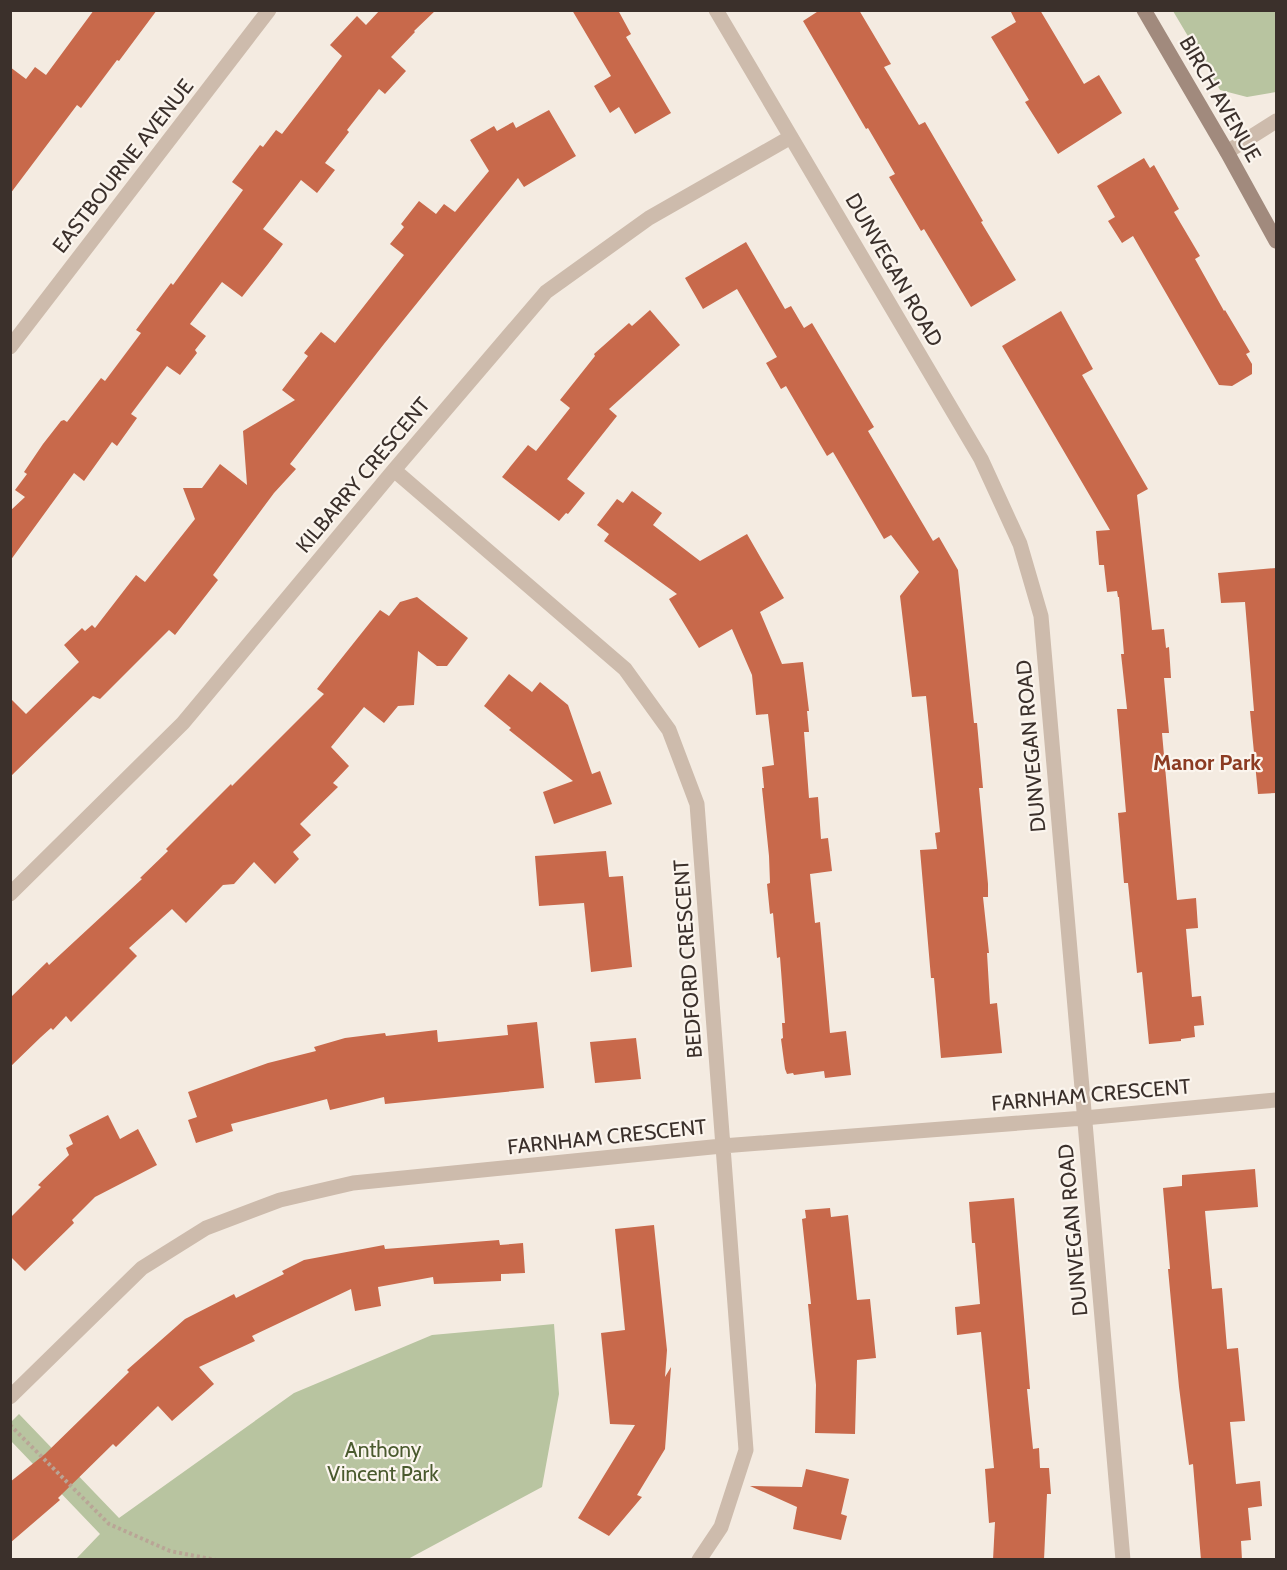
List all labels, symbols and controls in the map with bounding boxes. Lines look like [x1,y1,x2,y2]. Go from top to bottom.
street label: BIRCH AVENUE [1174,31,1267,166]
street label: EASTBOURNE AVENUE [47,74,198,258]
street label: DUNVEGAN ROAD [840,189,948,351]
street label: KILBARRY CRESCENT [290,392,435,557]
street label: DUNVEGAN ROAD [1011,659,1050,833]
district label: Manor Park [1153,749,1261,776]
street label: BEDFORD CRESCENT [668,859,707,1059]
street label: FARNHAM CRESCENT [990,1073,1192,1116]
street label: FARNHAM CRESCENT [506,1114,708,1159]
street label: DUNVEGAN ROAD [1053,1143,1092,1317]
park label: Anthony Vincent Park [327,1437,439,1486]

